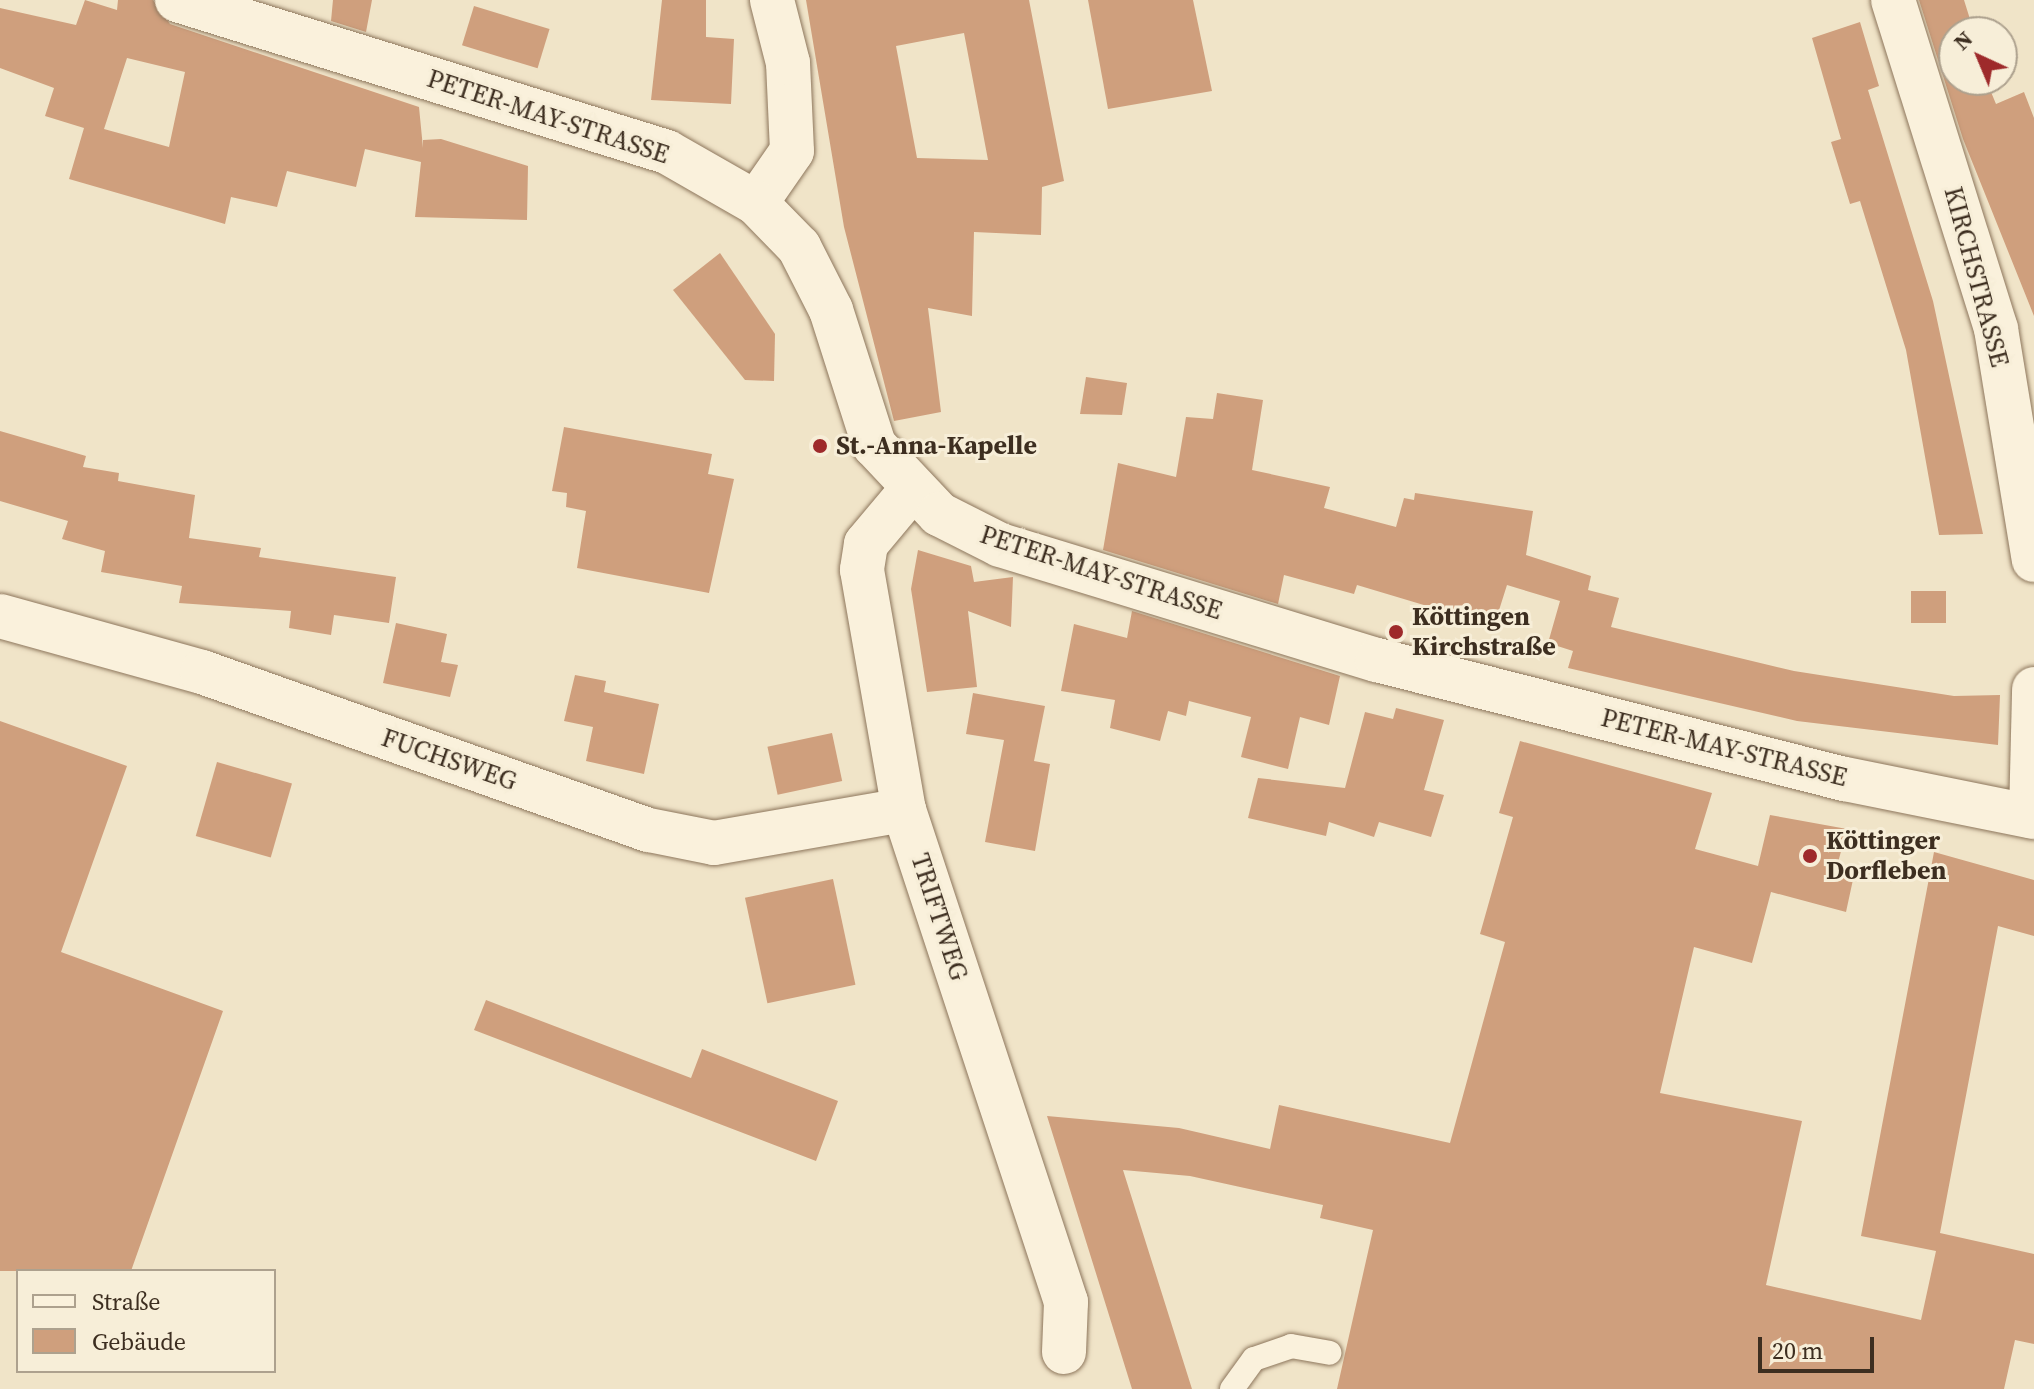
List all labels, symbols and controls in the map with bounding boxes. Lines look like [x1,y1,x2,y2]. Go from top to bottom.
north arrow [1938,16,2018,96]
text: N [1947,24,1979,57]
street label: PETER-MAY-STRASSE [423,63,673,171]
street label: KIRCHSTRASSE [1937,183,2015,371]
place label: St.-Anna-Kapelle [836,430,1037,462]
marker: St.-Anna-Kapelle [811,437,829,455]
street label: PETER-MAY-STRASSE [976,519,1226,627]
place label: Köttingen Kirchstraße [1412,601,1556,662]
marker: Köttingen Kirchstraße [1387,623,1405,641]
street label: PETER-MAY-STRASSE [1598,702,1850,794]
street label: FUCHSWEG [377,722,521,798]
place label: Köttinger Dorfleben [1826,825,1947,886]
marker: Köttinger Dorfleben [1801,847,1819,865]
street label: TRIFTWEG [904,850,974,984]
legend [16,1269,276,1373]
text: Straße [92,1285,160,1318]
scale bar [1762,1321,1878,1371]
text: Gebäude [92,1325,186,1358]
text: 20 m [1772,1334,1823,1367]

